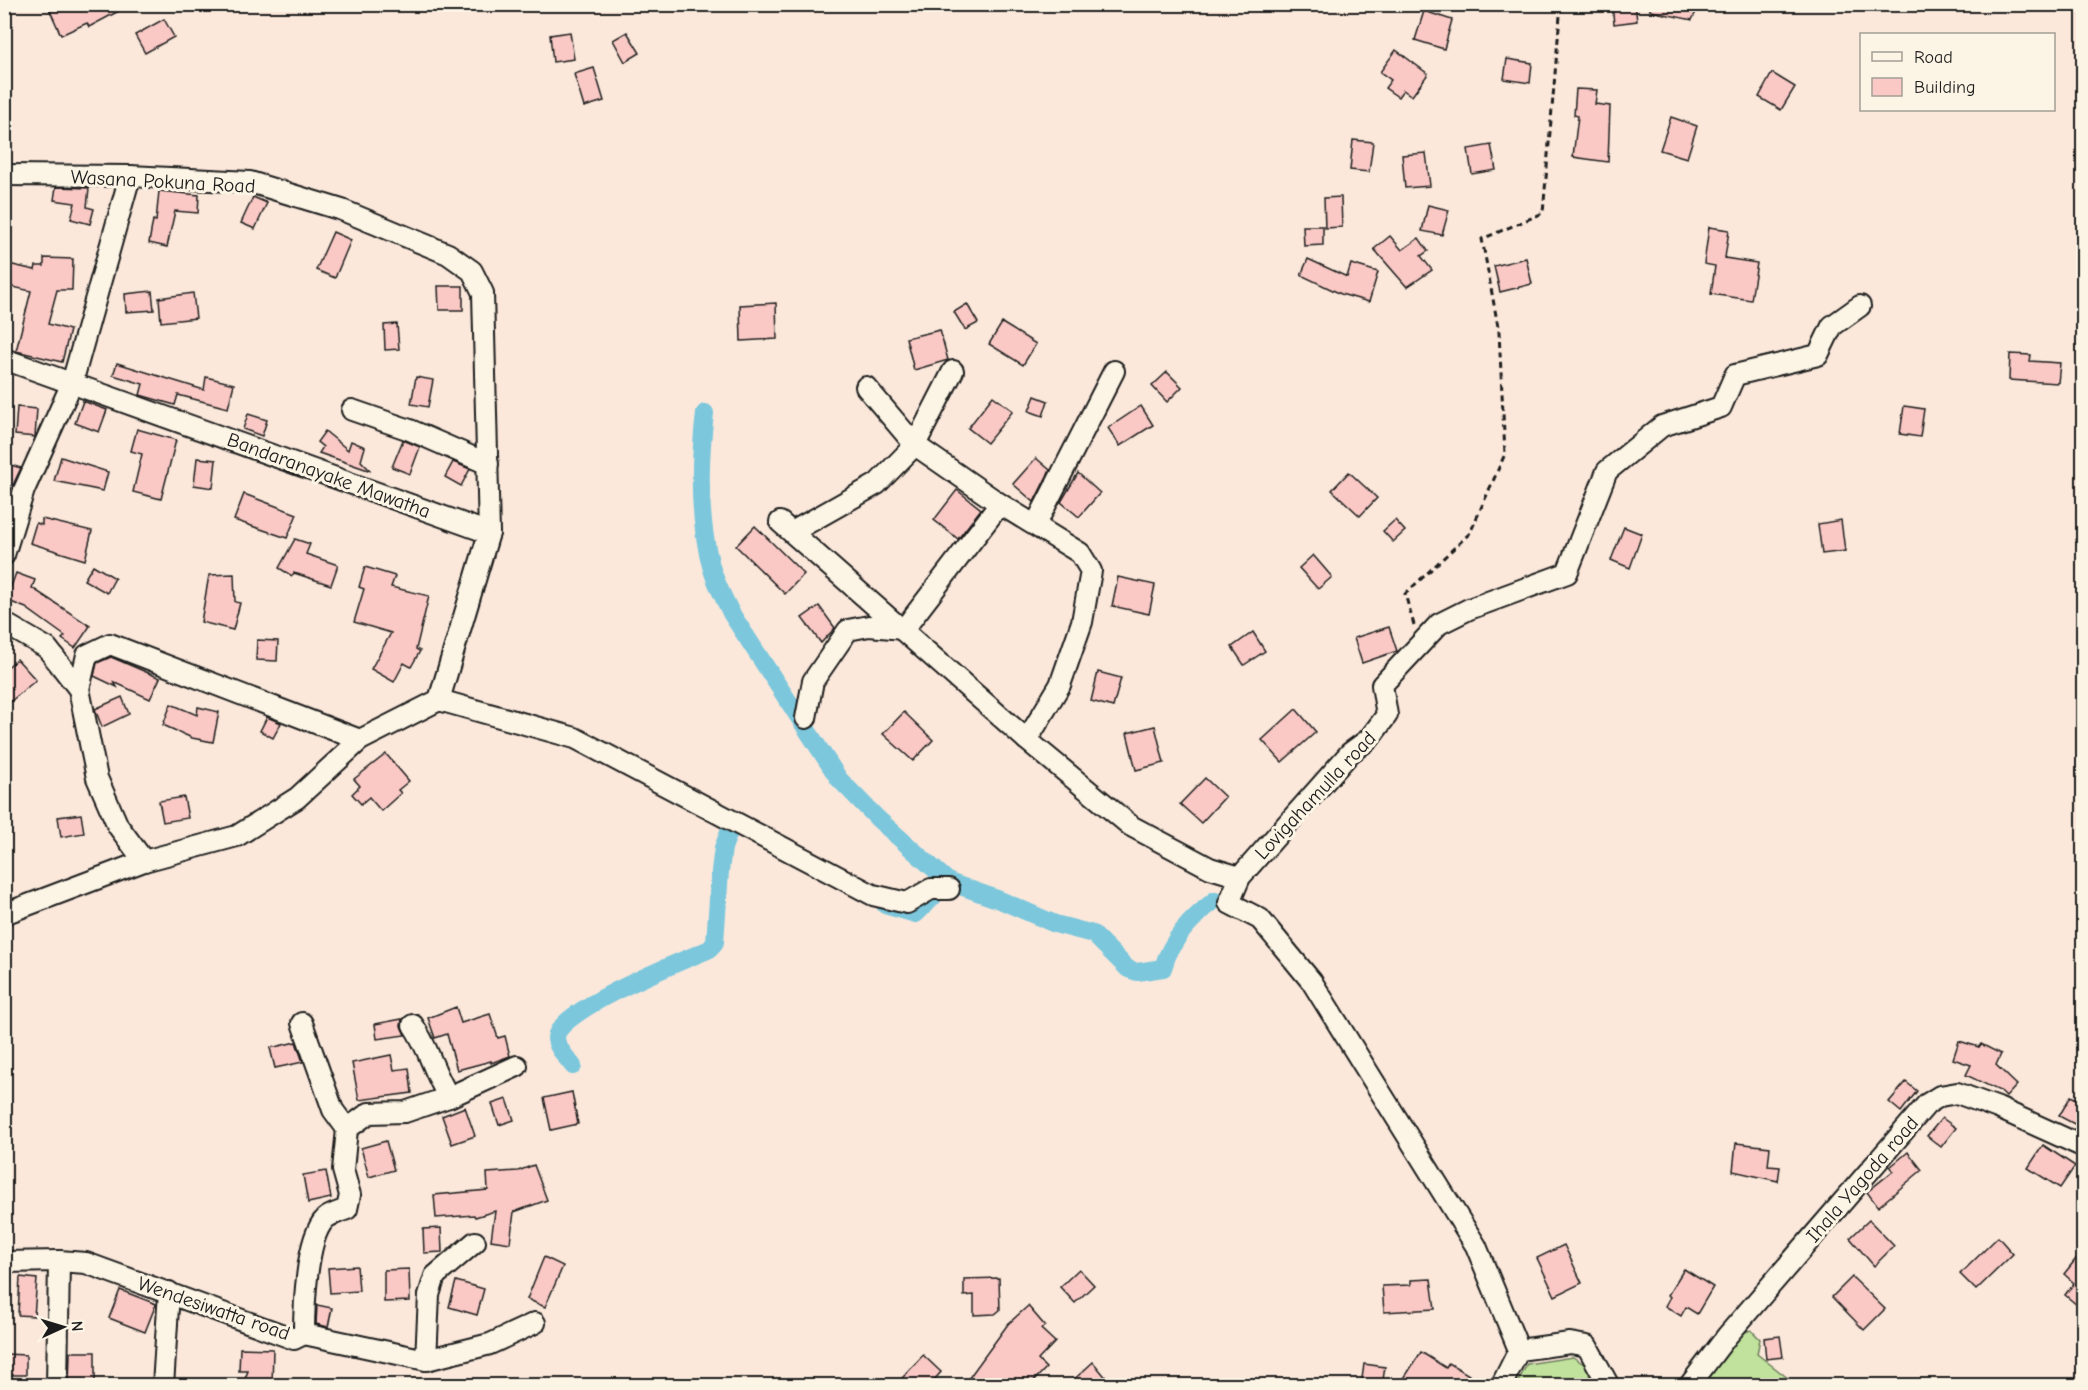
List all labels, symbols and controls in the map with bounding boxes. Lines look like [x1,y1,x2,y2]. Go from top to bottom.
legend [1860,33,2055,111]
text: Road [1914,47,1953,68]
text: Building [1914,77,1976,98]
street label: Wasana Pokuna Road [70,165,256,198]
street label: Bandaranayake Mawatha [224,428,434,523]
street label: Lovigahamulla road [1250,727,1381,864]
street label: Ihala Yagoda road [1801,1112,1923,1247]
street label: Wendesiwatta road [135,1272,293,1345]
north arrow [33,1297,93,1357]
text: N [68,1320,86,1332]

